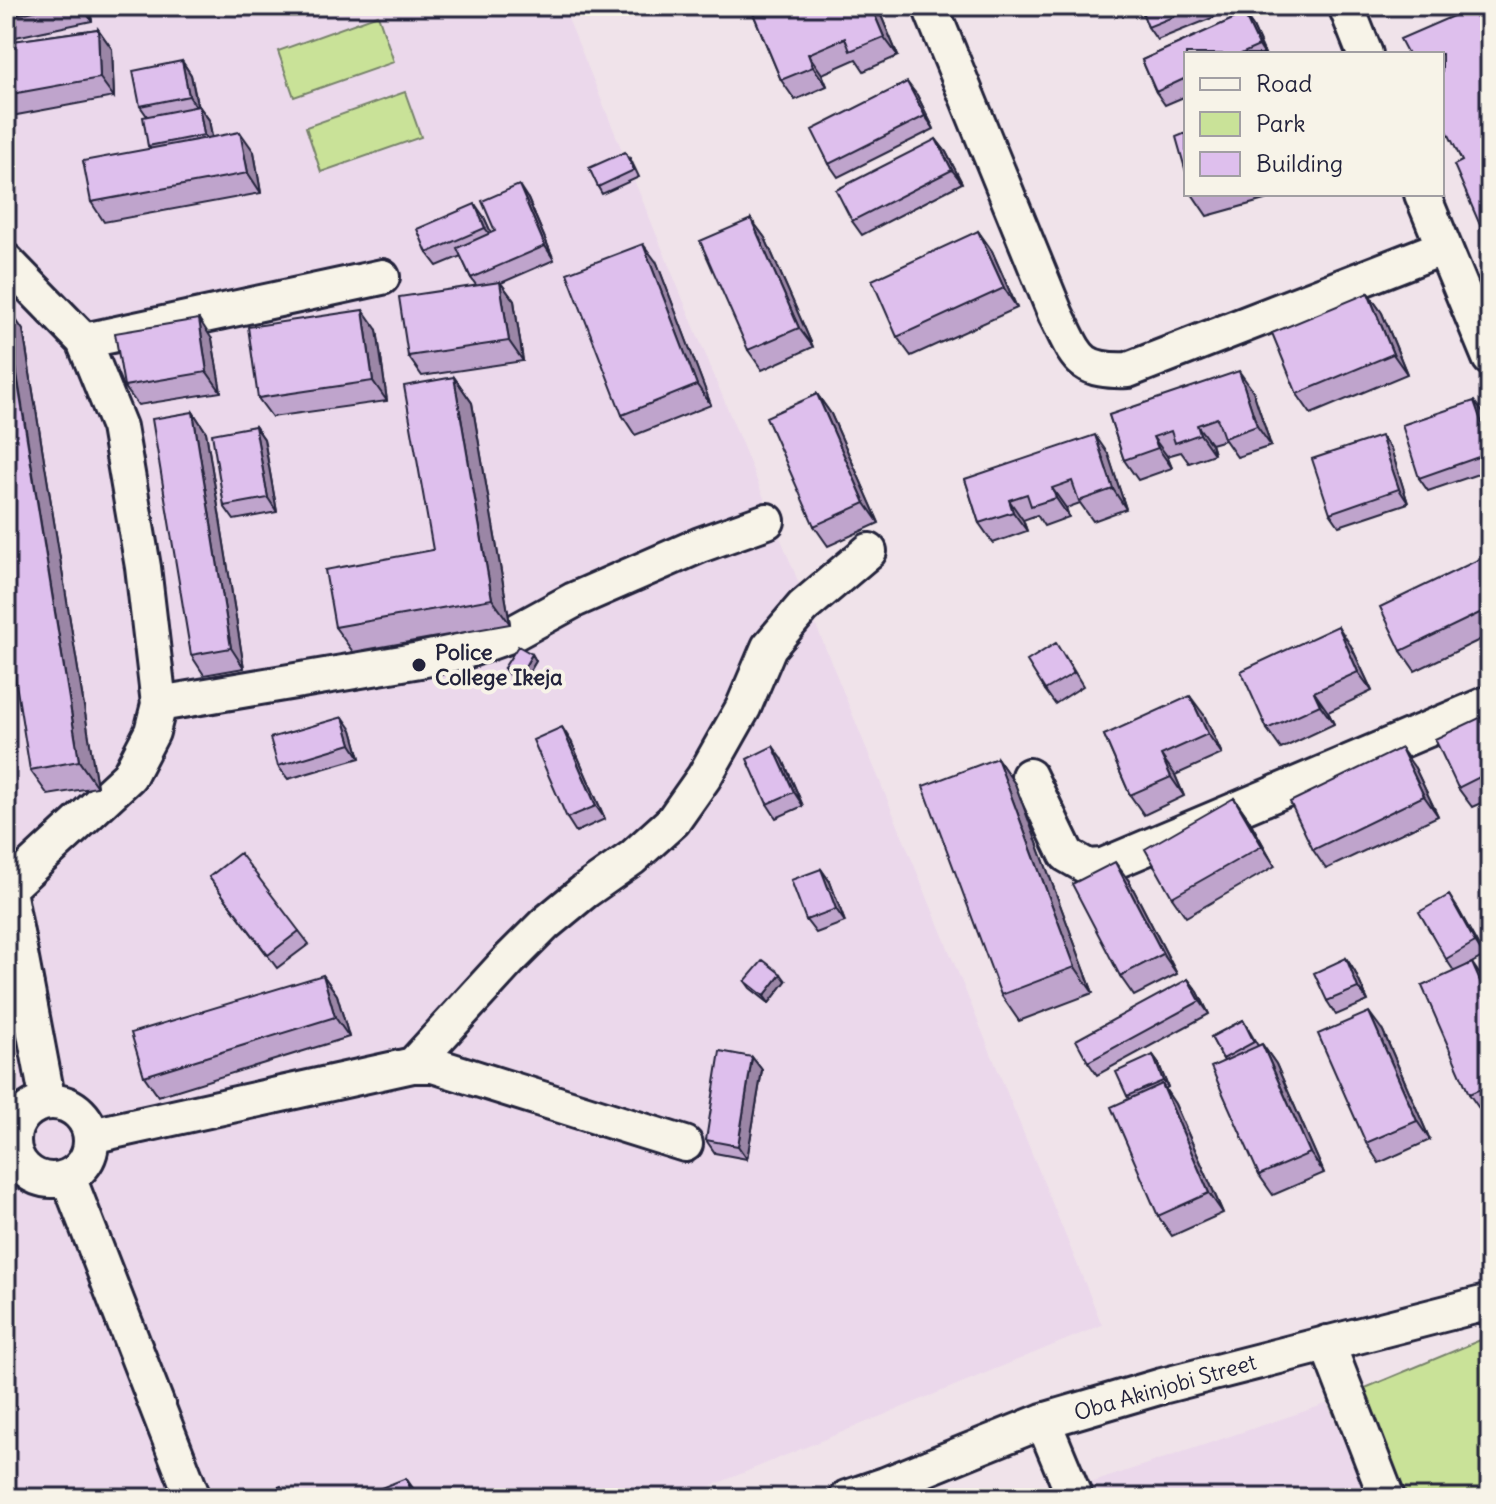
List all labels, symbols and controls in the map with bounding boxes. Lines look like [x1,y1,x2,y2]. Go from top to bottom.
legend [1184,52,1444,196]
text: Road [1256,68,1312,98]
text: Park [1256,108,1306,138]
text: Building [1256,148,1343,178]
place label: Police College Ikeja [435,638,563,691]
marker: Police College Ikeja [410,656,428,674]
street label: Oba Akinjobi Street [1071,1348,1259,1426]

